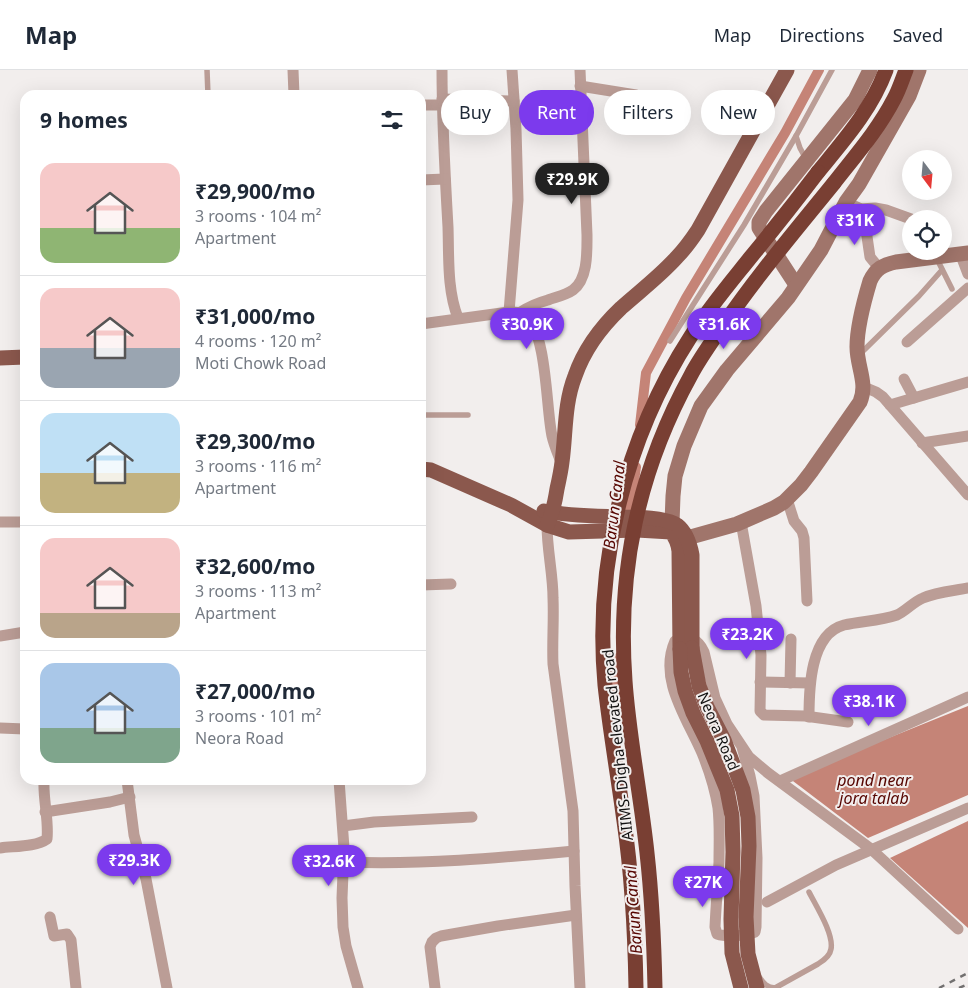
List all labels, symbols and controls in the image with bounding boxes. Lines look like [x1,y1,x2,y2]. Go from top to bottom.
text: Map [25,18,77,51]
text: Map [714,23,751,47]
text: Directions [779,23,865,47]
text: Saved [893,23,943,47]
chip: Buy [441,90,509,135]
chip: Rent [519,90,594,135]
chip: Filters [604,90,691,135]
chip: New [701,90,775,135]
text: 9 homes [40,106,128,134]
icon: filters [378,106,406,134]
north arrow [902,150,952,200]
map controls [902,150,952,260]
pin: ₹29.9K [531,162,613,205]
text: ₹29.9K [546,168,598,190]
text: ₹29,900/mo [195,177,315,205]
icon: home [80,183,140,243]
pin: ₹31K [825,204,885,246]
text: 3 rooms · 104 m² [195,205,321,227]
text: ₹31K [836,209,874,231]
button: locate [902,210,952,260]
text: Apartment [195,227,276,249]
text: ₹31,000/mo [195,302,315,330]
icon: home [80,308,140,368]
pin: ₹30.9K [486,308,568,350]
pin: ₹31.6K [683,308,765,350]
text: ₹30.9K [501,313,553,335]
text: ₹31.6K [698,313,750,335]
text: 4 rooms · 120 m² [195,330,321,352]
text: Moti Chowk Road [195,352,326,374]
text: ₹29,300/mo [195,427,315,455]
icon: home [80,433,140,493]
text: 3 rooms · 116 m² [195,455,321,477]
water label: Barun Canal [598,459,630,550]
text: Apartment [195,477,276,499]
text: ₹32,600/mo [195,552,315,580]
icon: home [80,558,140,618]
text: 3 rooms · 113 m² [195,580,321,602]
text: Apartment [195,602,276,624]
pin: ₹23.2K [706,618,788,660]
text: ₹23.2K [721,623,773,645]
street label: AIIMS- Digha elevated road [597,648,637,842]
text: ₹27,000/mo [195,677,315,705]
icon: home [80,683,140,743]
pin: ₹38.1K [828,684,910,727]
street label: Neora Road [694,689,744,773]
text: ₹38.1K [843,690,895,712]
text: 3 rooms · 101 m² [195,705,321,727]
text: Neora Road [195,727,284,749]
water label: pond near jora talab [836,769,911,809]
pin: ₹29.3K [93,844,175,886]
pin: ₹32.6K [288,844,370,887]
text: ₹29.3K [108,849,160,871]
text: ₹32.6K [303,850,355,872]
water label: Barun Canal [619,864,647,955]
pin: ₹27K [673,866,733,908]
text: ₹27K [684,871,722,893]

